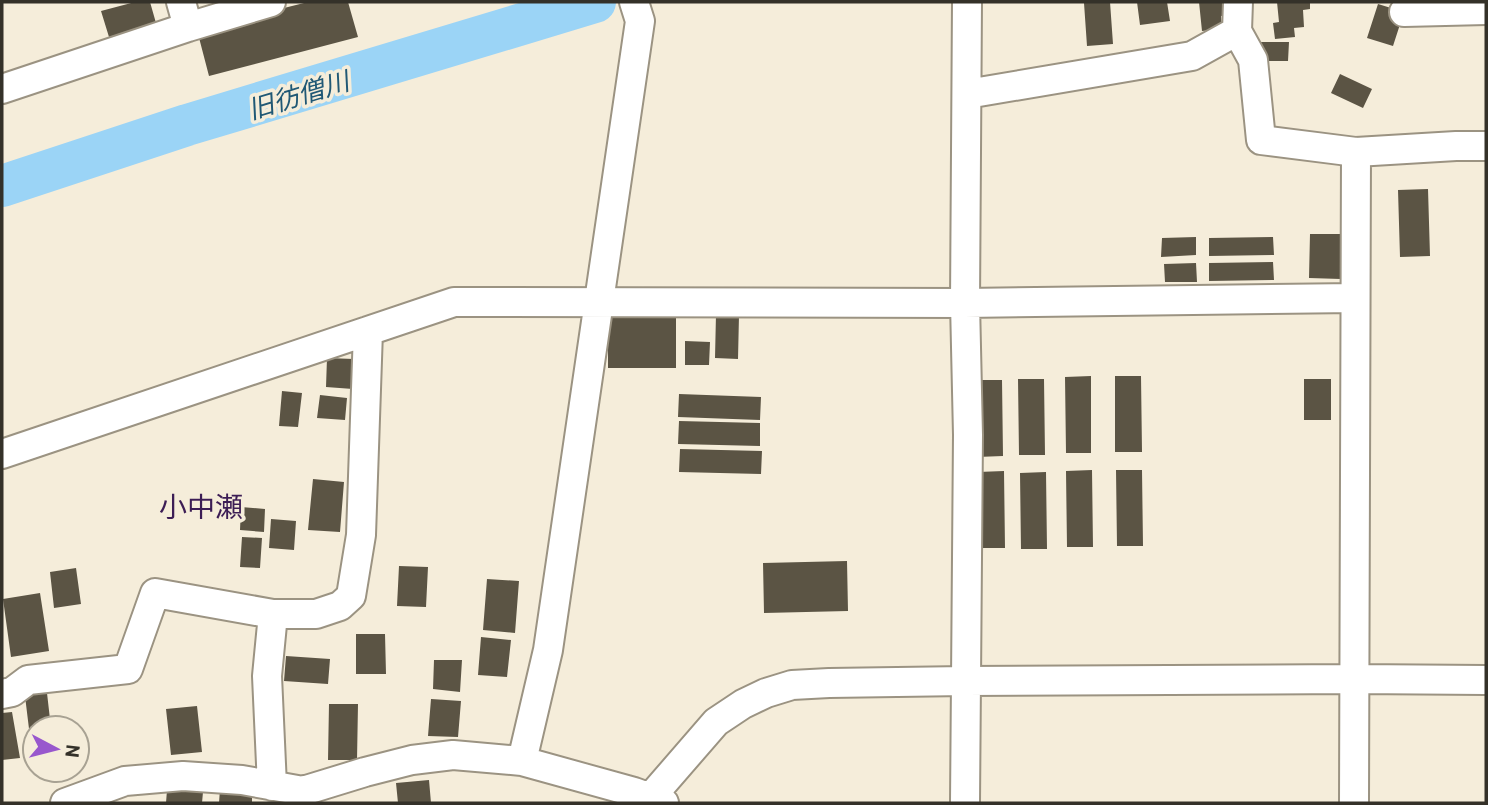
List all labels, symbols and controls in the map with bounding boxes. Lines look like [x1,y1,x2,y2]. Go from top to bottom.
water label: 旧彷僧川 [244,63,355,124]
district label: 小中瀬 [159,489,243,523]
north arrow [21,714,91,784]
text: N [61,743,86,759]

